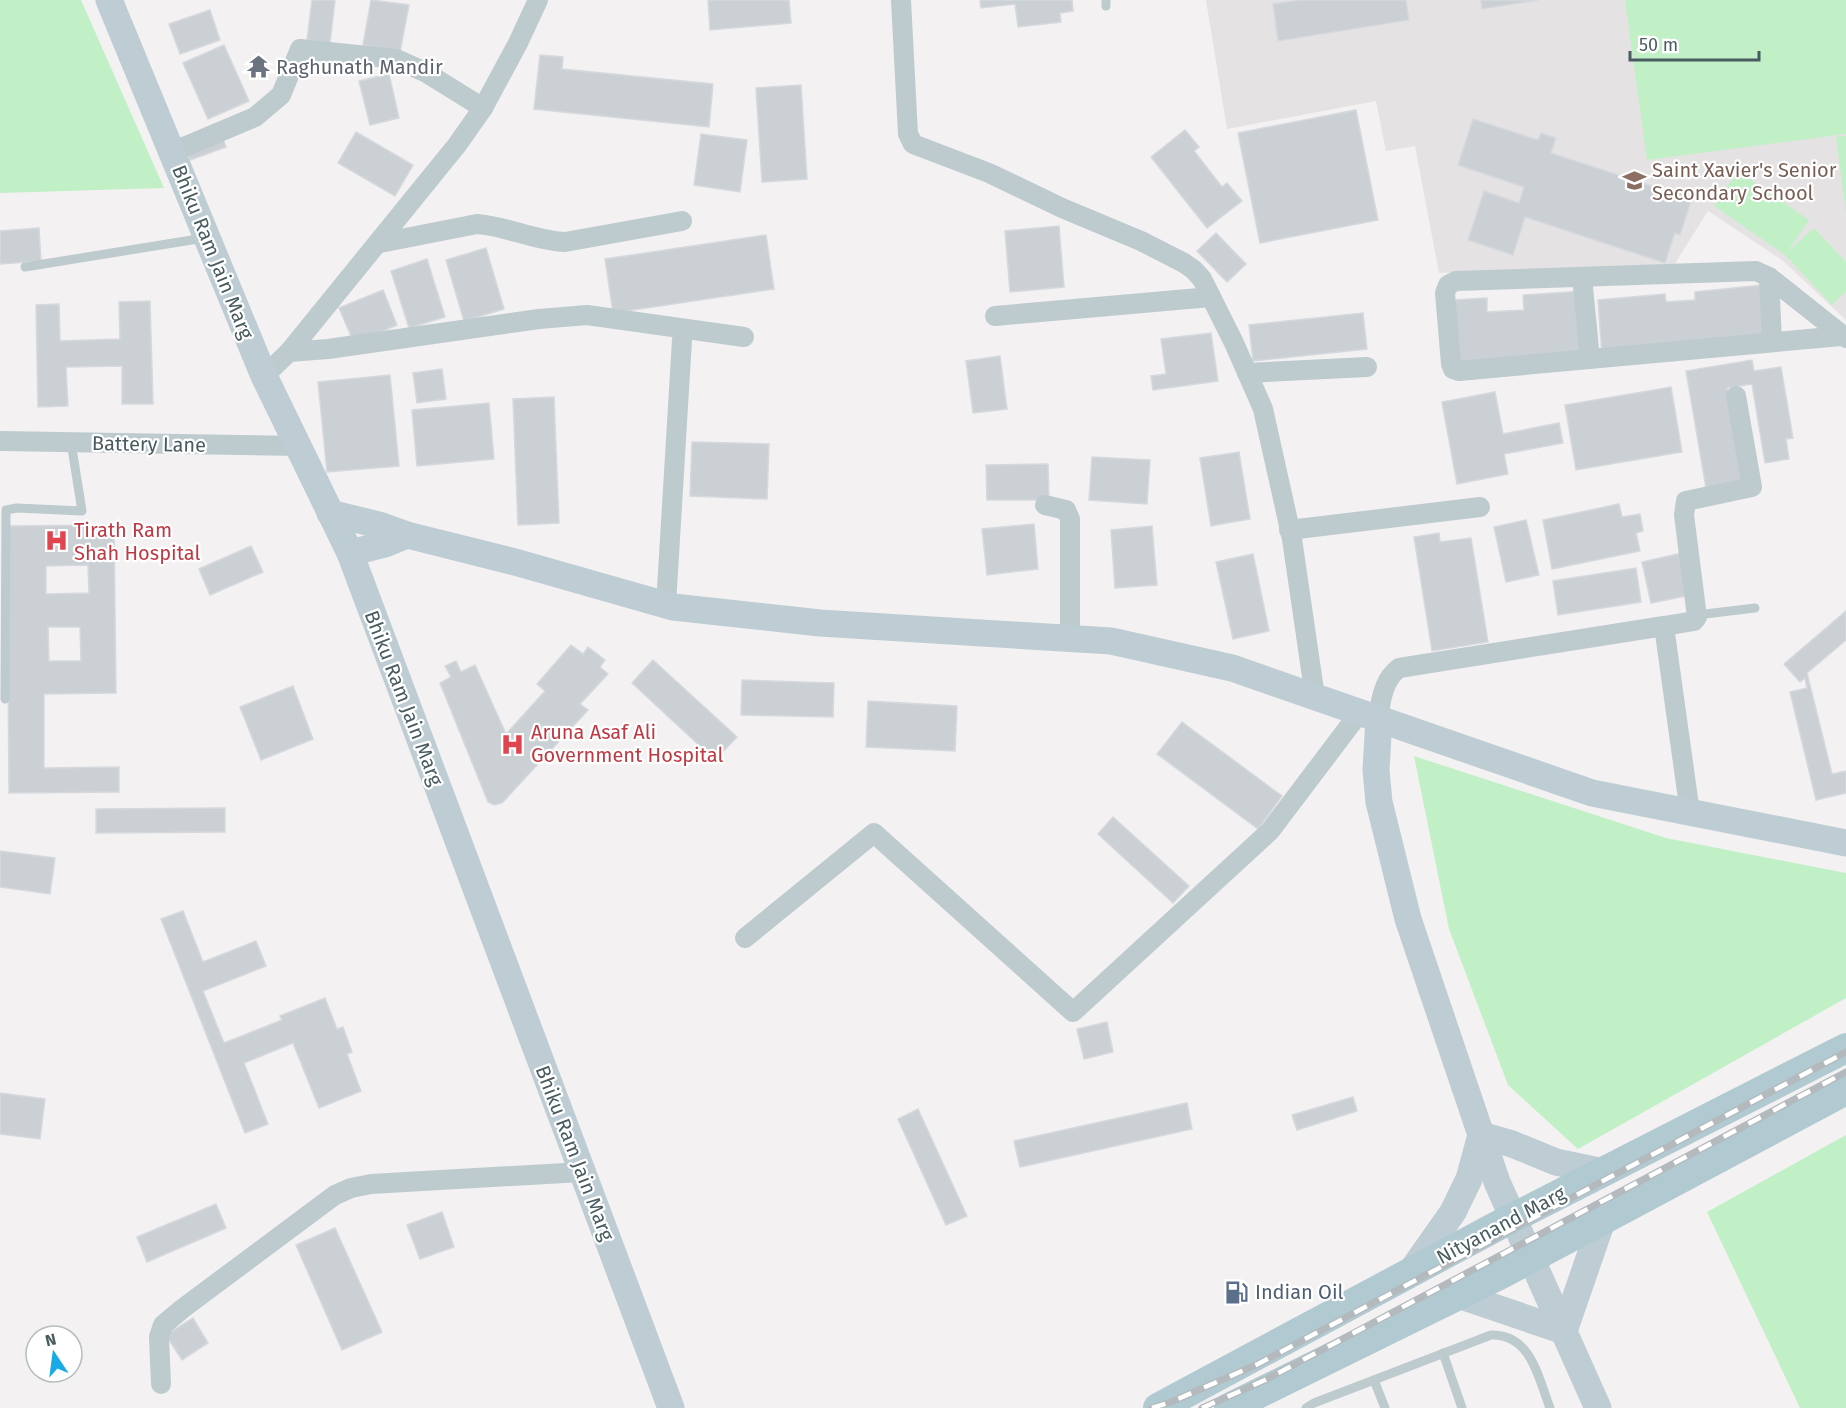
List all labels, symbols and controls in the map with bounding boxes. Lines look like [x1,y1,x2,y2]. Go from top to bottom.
scale bar [1630,24,1759,62]
text: 50 m [1639,34,1678,56]
temple icon: Raghunath Mandir [245,54,271,80]
place label: Raghunath Mandir [276,55,443,79]
place label: Saint Xavier's Senior Secondary School [1652,158,1837,205]
street label: Bhiku Ram Jain Marg [167,161,259,343]
school or university icon: Saint Xavier's Senior Secondary School [1621,168,1647,194]
street label: Battery Lane [92,431,206,457]
place label: Tirath Ram Shah Hospital [74,518,200,565]
hospital icon: Tirath Ram Shah Hospital [43,528,69,554]
street label: Bhiku Ram Jain Marg [360,607,449,790]
place label: Aruna Asaf Ali Government Hospital [531,720,723,767]
hospital icon: Aruna Asaf Ali Government Hospital [500,731,526,757]
street label: Bhiku Ram Jain Marg [531,1062,620,1245]
street label: Nityanand Marg [1432,1181,1570,1269]
fuel station icon: Indian Oil [1224,1279,1250,1305]
place label: Indian Oil [1255,1280,1344,1304]
north arrow [24,1324,84,1384]
text: N [43,1329,58,1350]

